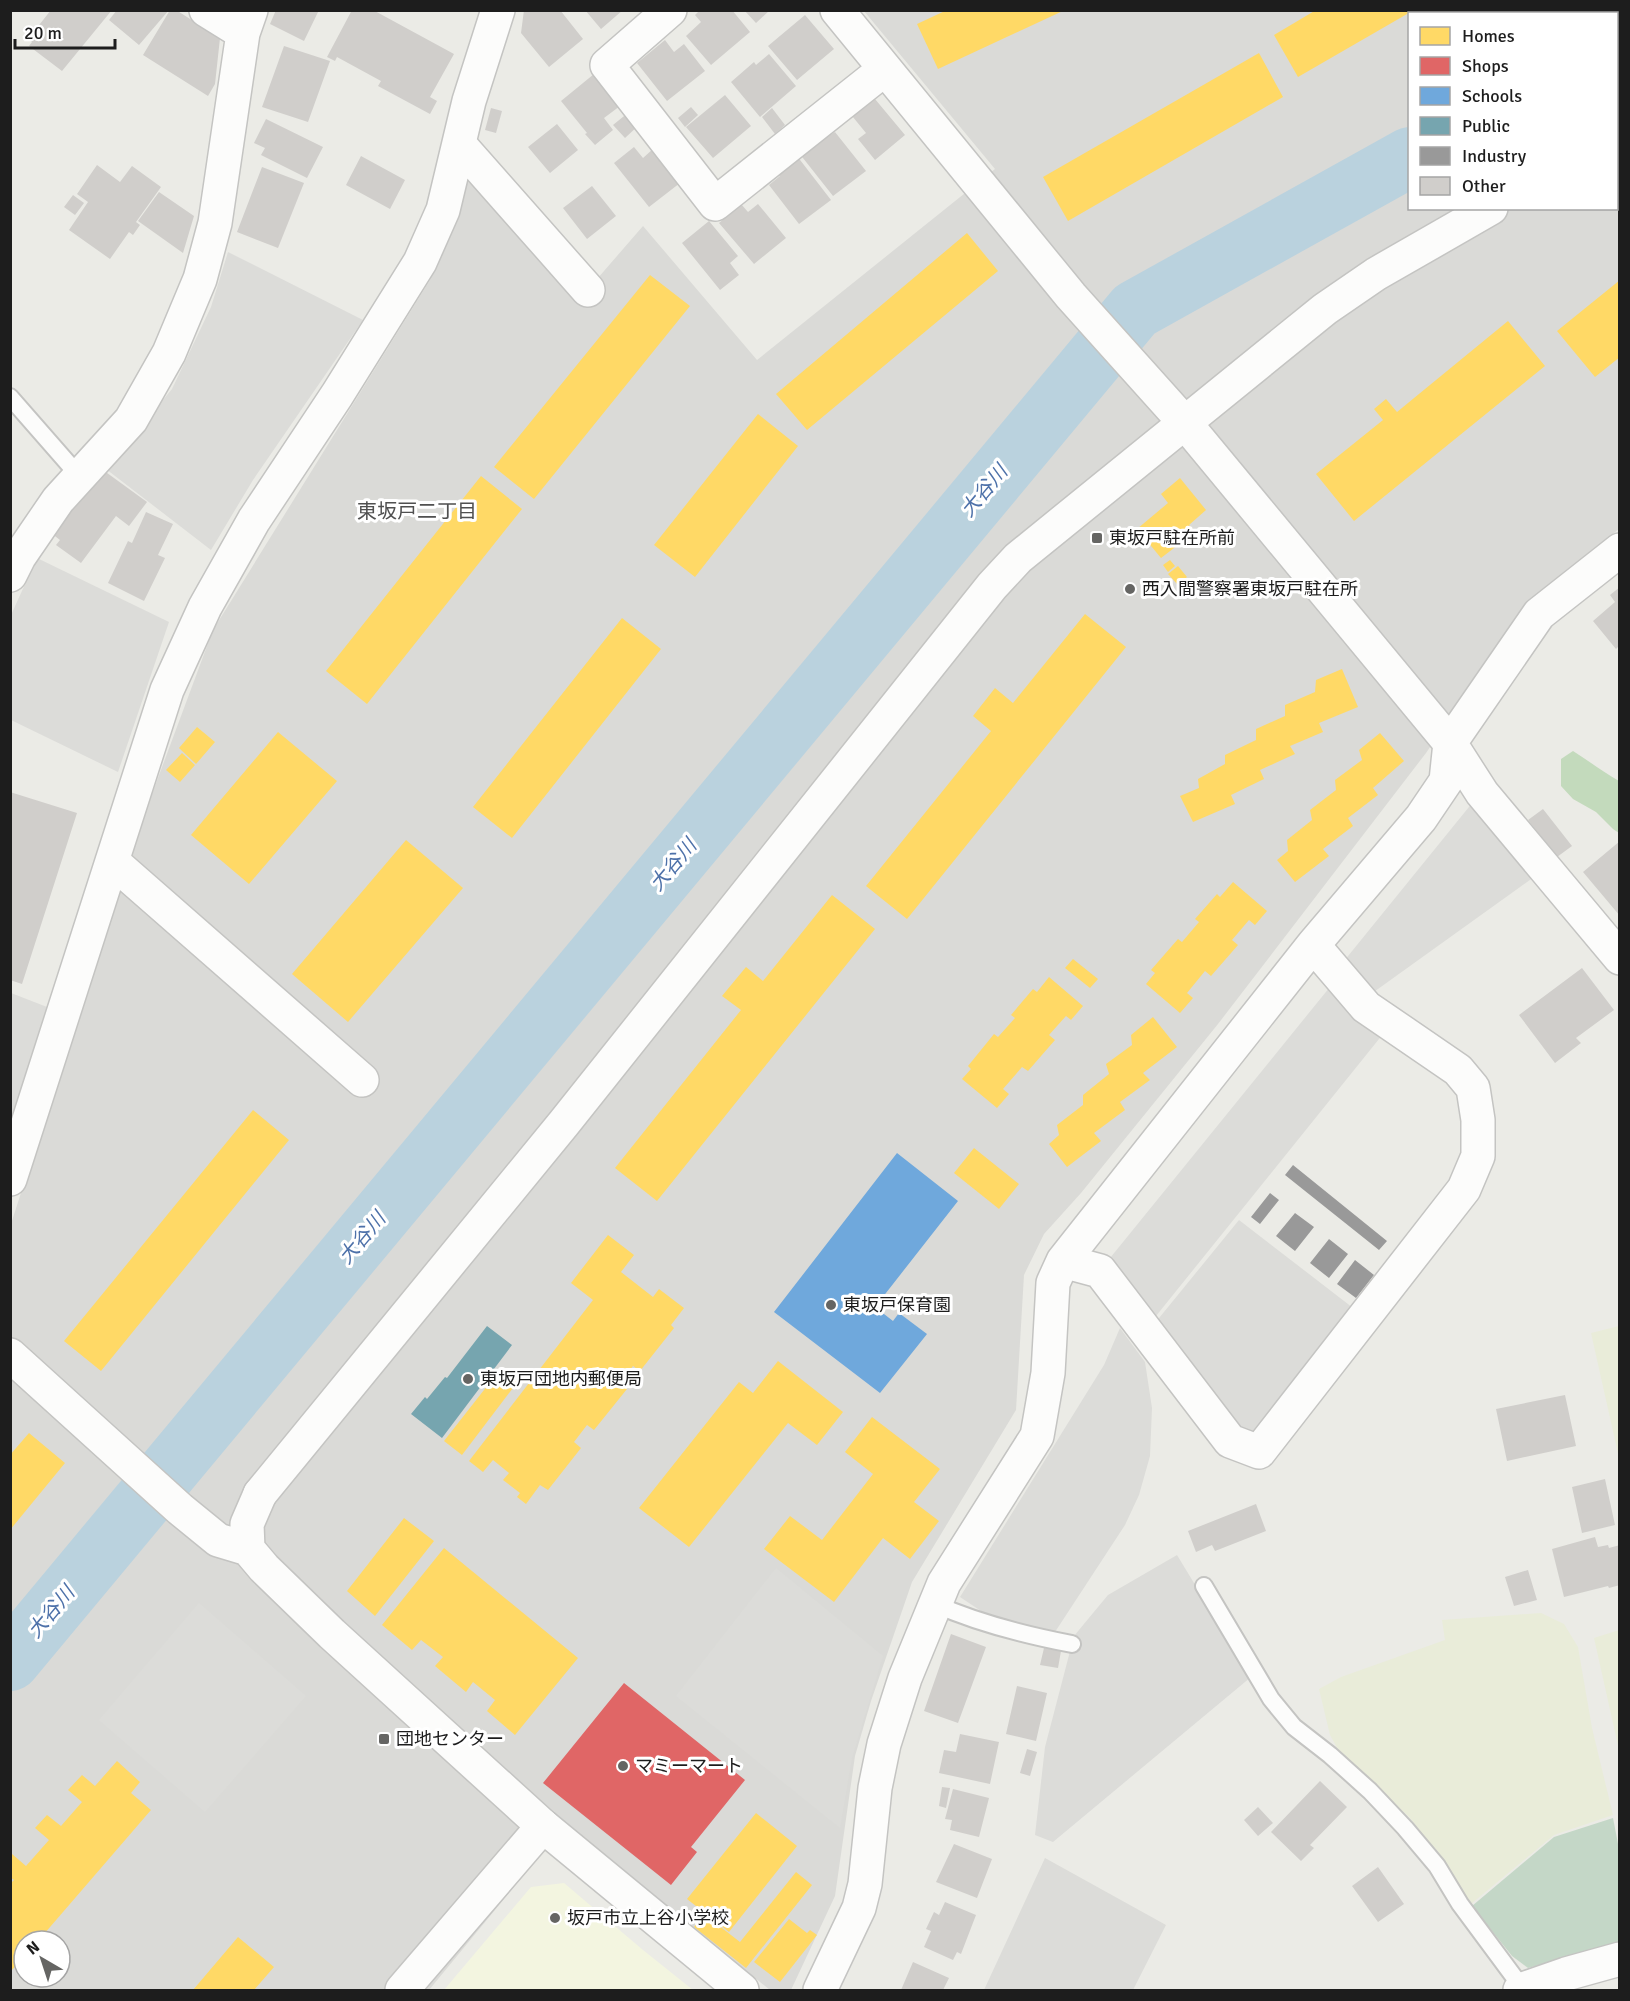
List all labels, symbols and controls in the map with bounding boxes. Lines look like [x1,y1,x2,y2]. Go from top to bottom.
scale bar [15,12,116,50]
legend [1408,12,1618,210]
text: 20 m [24,22,62,44]
text: Homes [1462,25,1515,47]
text: Shops [1462,55,1509,77]
text: Schools [1462,85,1522,107]
text: Public [1462,115,1510,137]
text: Industry [1462,145,1527,167]
text: Other [1462,175,1506,197]
water label: 大谷川 [955,458,1014,522]
district label: 東坂戸二丁目 [357,499,477,524]
place label: 東坂戸駐在所前 [1109,527,1235,549]
marker: 東坂戸駐在所前 [1090,531,1104,545]
place label: 西入間警察署東坂戸駐在所 [1142,578,1358,600]
marker: 西入間警察署東坂戸駐在所 [1123,582,1137,596]
water label: 大谷川 [644,832,703,896]
water label: 大谷川 [333,1205,392,1269]
place label: 東坂戸保育園 [843,1294,951,1316]
marker: 東坂戸保育園 [824,1298,838,1312]
place label: 東坂戸団地内郵便局 [480,1368,642,1390]
marker: 東坂戸団地内郵便局 [461,1372,475,1386]
water label: 大谷川 [22,1579,81,1643]
place label: 団地センター [396,1728,504,1750]
marker: 団地センター [377,1732,391,1746]
place label: マミーマート [635,1755,743,1777]
marker: マミーマート [616,1759,630,1773]
place label: 坂戸市立上谷小学校 [567,1907,729,1929]
marker: 坂戸市立上谷小学校 [548,1911,562,1925]
north arrow [12,1929,72,1989]
text: N [23,1937,44,1959]

